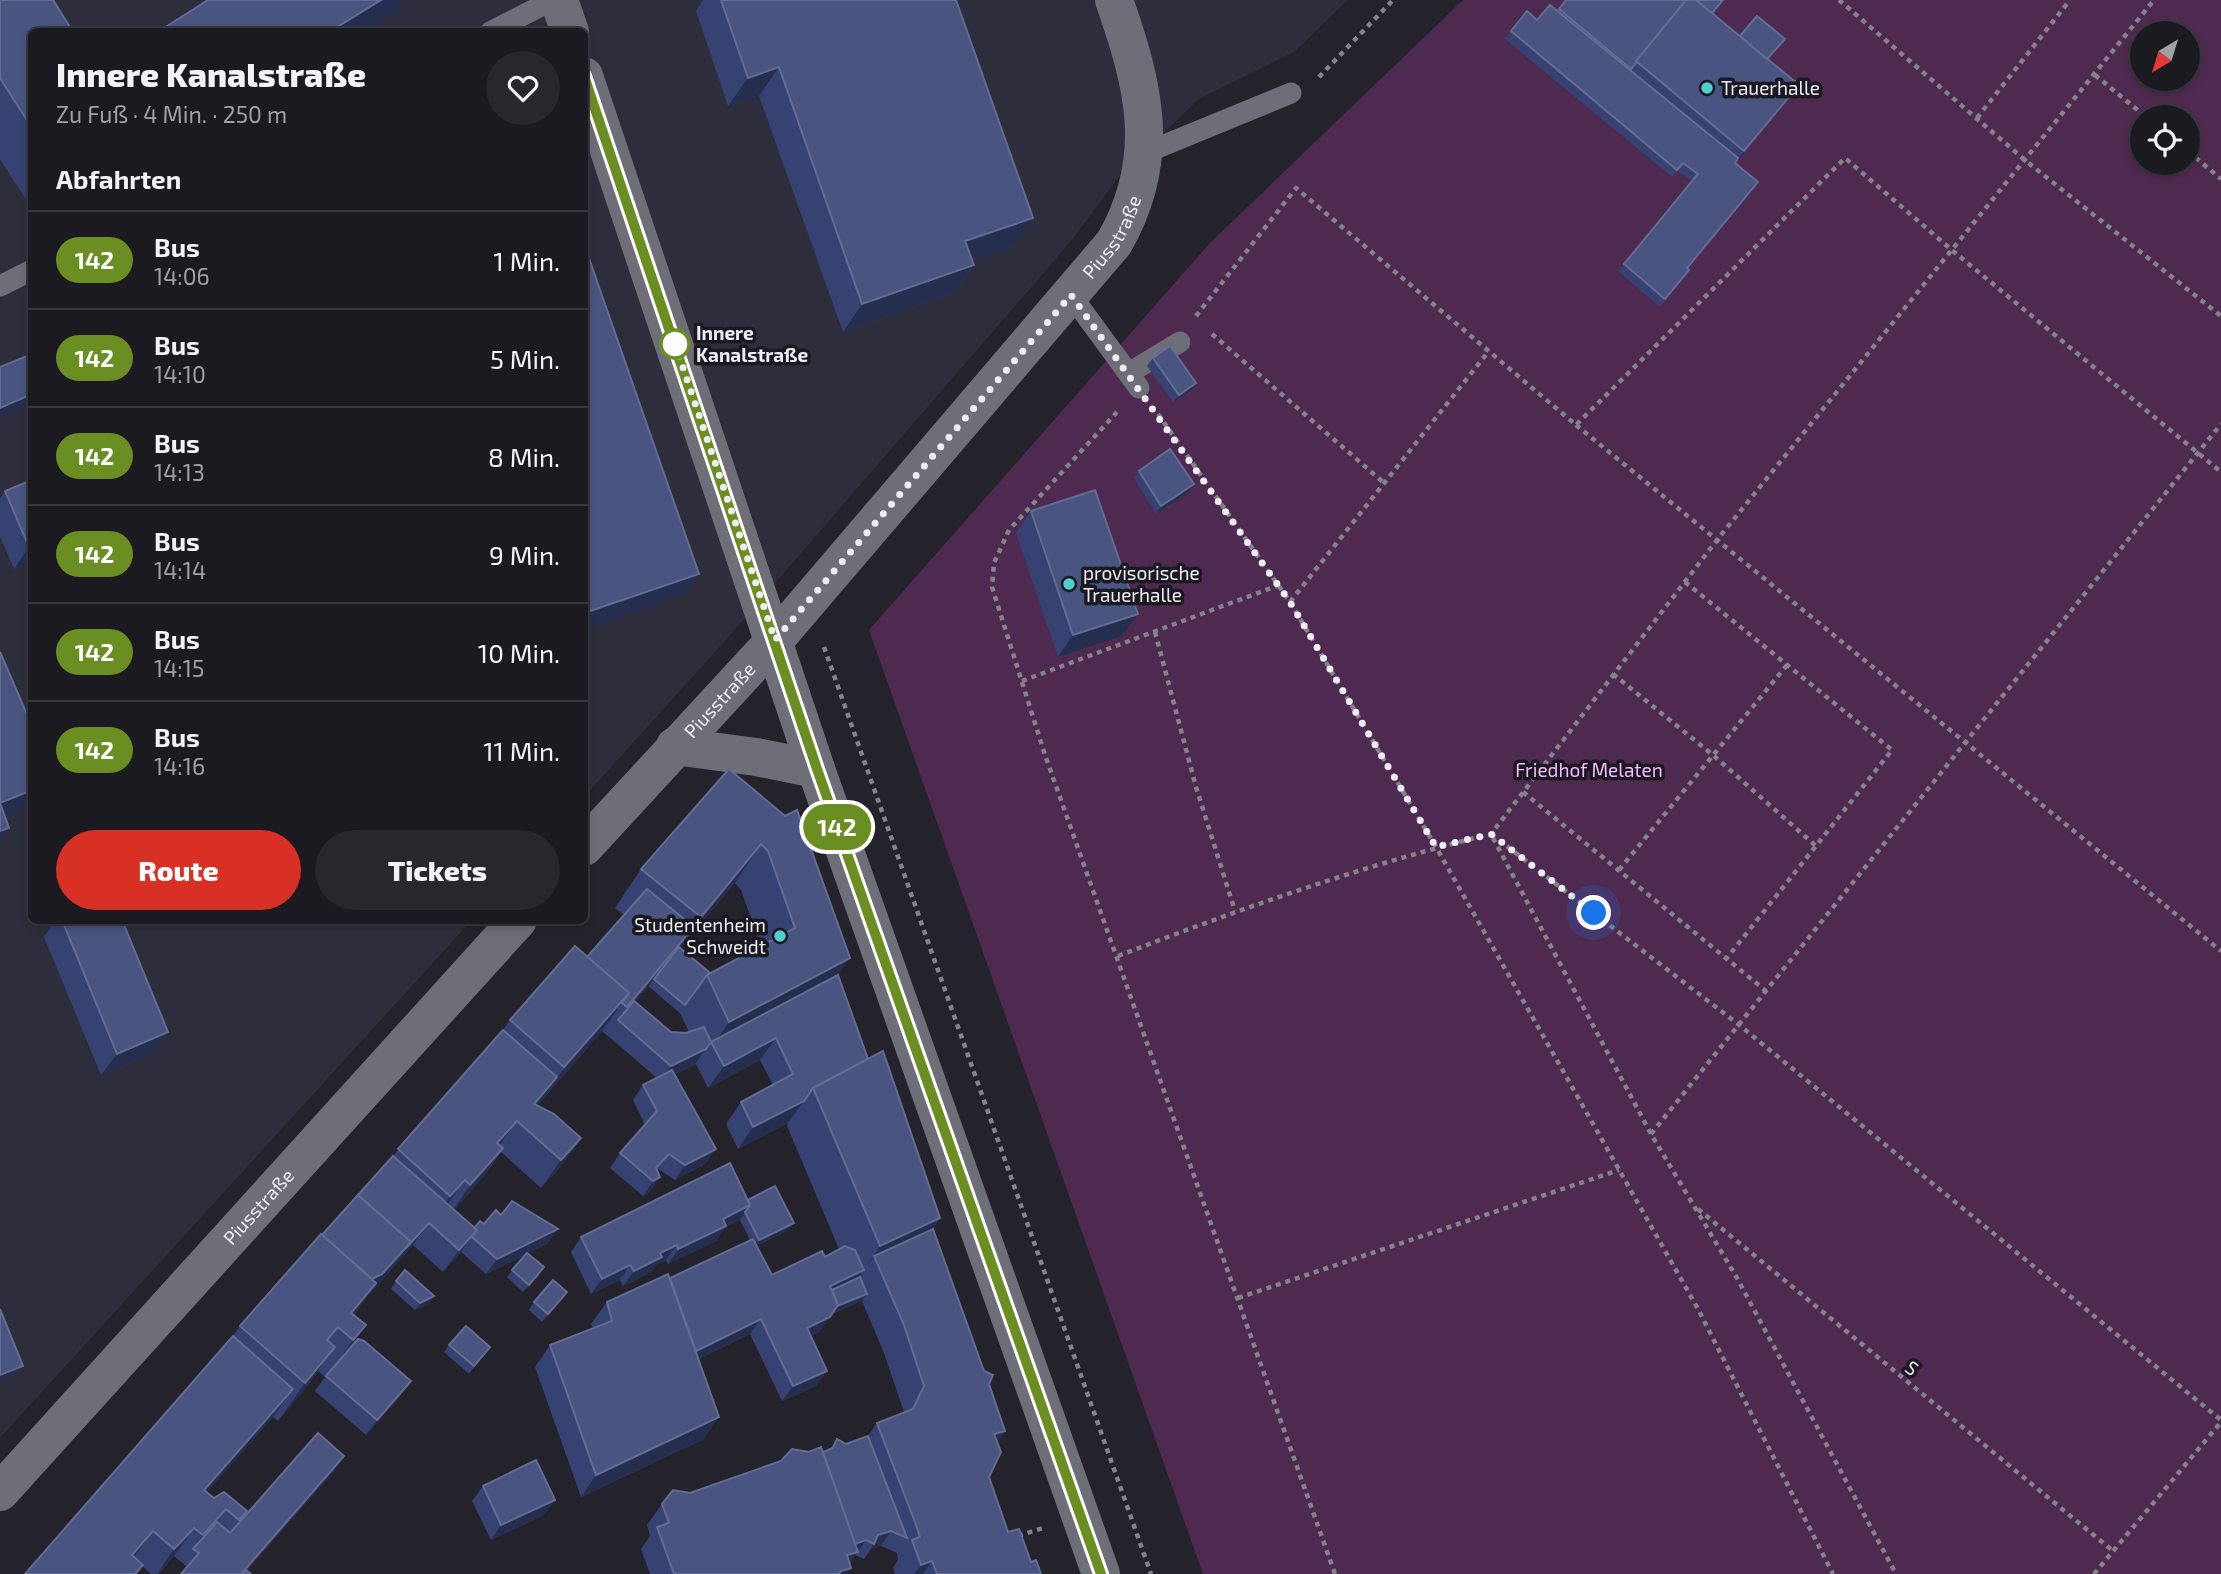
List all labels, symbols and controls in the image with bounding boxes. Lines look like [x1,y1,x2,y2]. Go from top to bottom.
north arrow [2130,21,2200,91]
map controls [2130,21,2200,175]
button: heart [486,51,560,125]
text: Innere Kanalstraße [56,54,366,94]
place label: Trauerhalle [1721,76,1820,99]
marker: Trauerhalle [1699,80,1715,96]
text: Zu Fuß · 4 Min. · 250 m [56,100,287,128]
button: locate [2130,105,2200,175]
text: Abfahrten [56,163,181,194]
street label: Piusstraße [1077,192,1145,283]
text: Bus [154,231,200,262]
text: 142 [75,245,114,274]
text: 1 Min. [494,245,560,276]
text: 14:06 [154,262,210,290]
place label: Innere Kanalstraße [696,321,809,366]
text: Bus [154,329,200,360]
marker: Innere Kanalstraße [660,329,690,359]
text: 142 [75,343,114,372]
text: 5 Min. [490,343,560,374]
text: 14:10 [154,360,206,388]
text: Bus [154,427,200,458]
text: 142 [75,441,114,470]
text: 8 Min. [488,441,560,472]
text: 14:13 [154,458,205,486]
text: Bus [154,525,200,556]
text: 142 [75,539,114,568]
text: 9 Min. [489,539,560,570]
text: 14:14 [154,556,206,584]
place label: provisorische Trauerhalle [1083,561,1200,606]
marker: provisorische Trauerhalle [1061,576,1077,592]
text: Bus [154,623,200,654]
text: 142 [75,637,114,666]
text: 10 Min. [478,637,560,668]
text: 14:15 [154,654,204,682]
street label: Piusstraße [679,657,760,742]
text: Bus [154,721,200,752]
text: 142 [75,735,114,764]
text: 11 Min. [483,735,560,766]
text: 14:16 [154,752,205,780]
park label: Friedhof Melaten [1515,758,1663,781]
line badge: 142 [797,804,877,850]
text: 142 [817,812,857,841]
button: Route [56,830,301,910]
button: Tickets [315,830,560,910]
your location [1576,895,1611,930]
place label: Studentenheim Schweidt [634,913,766,958]
marker: Studentenheim Schweidt [772,928,788,944]
street label: Piusstraße [218,1164,298,1249]
street label: S [1901,1355,1924,1380]

